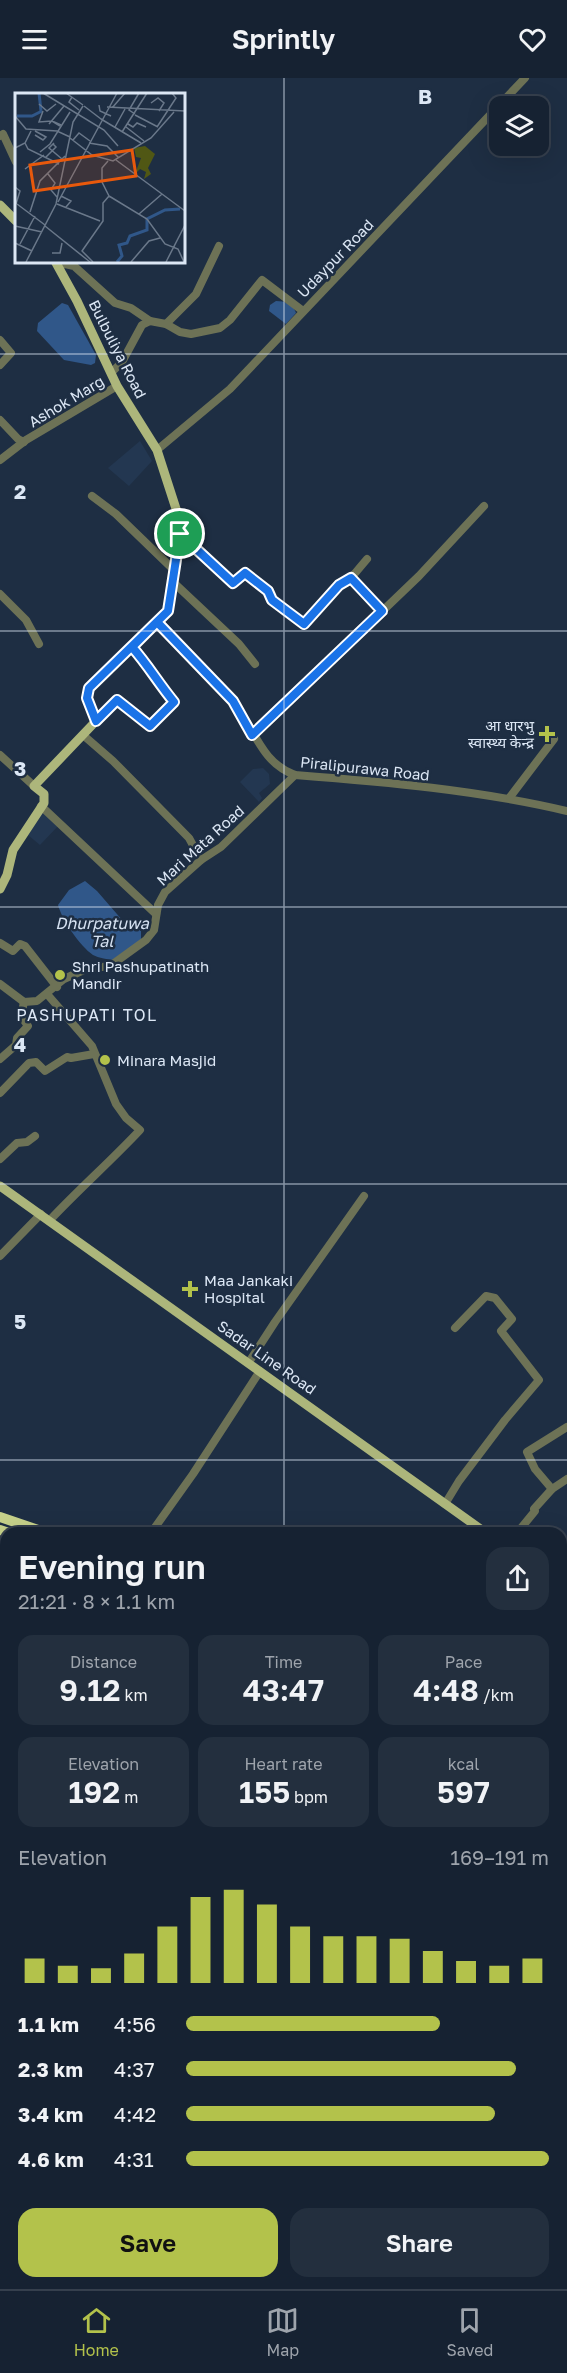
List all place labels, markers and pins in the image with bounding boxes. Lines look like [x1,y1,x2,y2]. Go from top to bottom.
pin [154,508,205,559]
place label: आ धारभु स्वास्थ्य केन्द्र [468,716,535,751]
marker: आ धारभु स्वास्थ्य केन्द्र [538,725,556,743]
place label: Shri Pashupatinath Mandir [72,957,209,992]
marker: Shri Pashupatinath Mandir [53,968,67,982]
place label: Minara Masjid [117,1051,216,1069]
marker: Minara Masjid [98,1053,112,1067]
place label: Maa Jankaki Hospital [204,1271,293,1306]
marker: Maa Jankaki Hospital [181,1280,199,1298]

